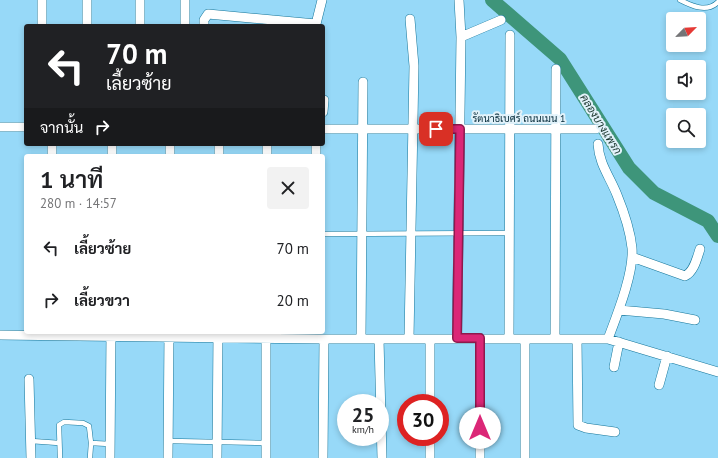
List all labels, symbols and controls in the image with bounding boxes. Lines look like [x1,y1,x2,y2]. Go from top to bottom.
north arrow [666,12,706,52]
map controls [666,12,706,148]
text: 70 m [106,35,167,72]
icon: left [40,40,92,92]
button: sound [666,60,706,100]
text: เลี้ยวซ้าย [106,72,172,95]
water label: คลองบางแพรก [577,92,625,156]
button: search [666,108,706,148]
street label: รัตนาธิเบศร์ ถนนเมน 1 [473,111,565,125]
pin [419,112,453,146]
icon: right [91,116,113,138]
text: จากนั้น [40,118,83,137]
icon: arrive [425,118,447,140]
text: 1 นาที [40,164,103,195]
button: close [267,167,309,209]
text: 280 m · 14:57 [40,195,117,212]
icon: left [40,237,62,259]
text: เลี้ยวซ้าย [74,239,131,258]
text: 70 m [276,239,309,258]
icon: right [40,289,62,311]
text: เลี้ยวขวา [74,291,130,310]
text: 20 m [276,291,309,310]
speed limit sign: 30 [397,394,449,446]
text: 25 [352,402,374,428]
position arrow [459,407,501,449]
text: km/h [352,423,374,436]

